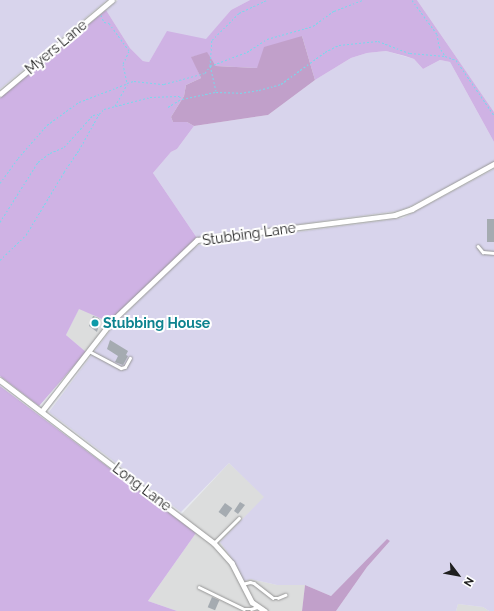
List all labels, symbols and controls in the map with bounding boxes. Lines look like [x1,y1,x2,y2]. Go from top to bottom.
street label: Myers Lane [22,16,90,78]
street label: Stubbing Lane [201,219,297,249]
place label: Stubbing House [103,315,210,331]
marker: Stubbing House [90,318,100,328]
street label: Long Lane [109,460,175,514]
north arrow [438,555,478,595]
text: N [461,575,476,589]

